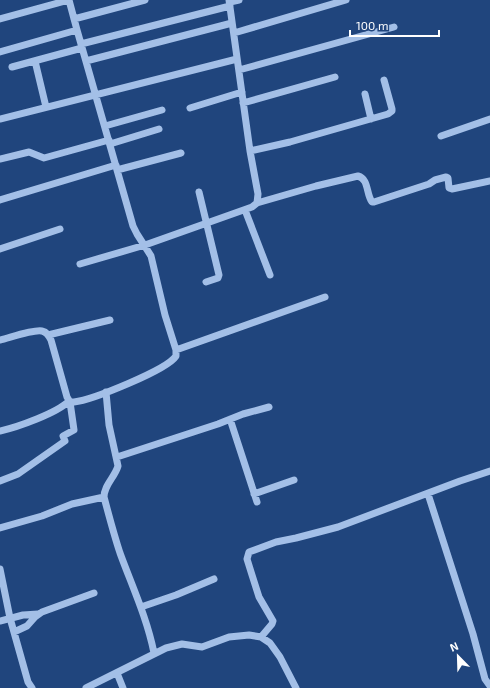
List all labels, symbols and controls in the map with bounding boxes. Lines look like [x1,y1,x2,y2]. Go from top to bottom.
scale bar [350,12,439,38]
text: 100 m [356,18,388,32]
north arrow [438,636,478,676]
text: N [448,639,460,654]

